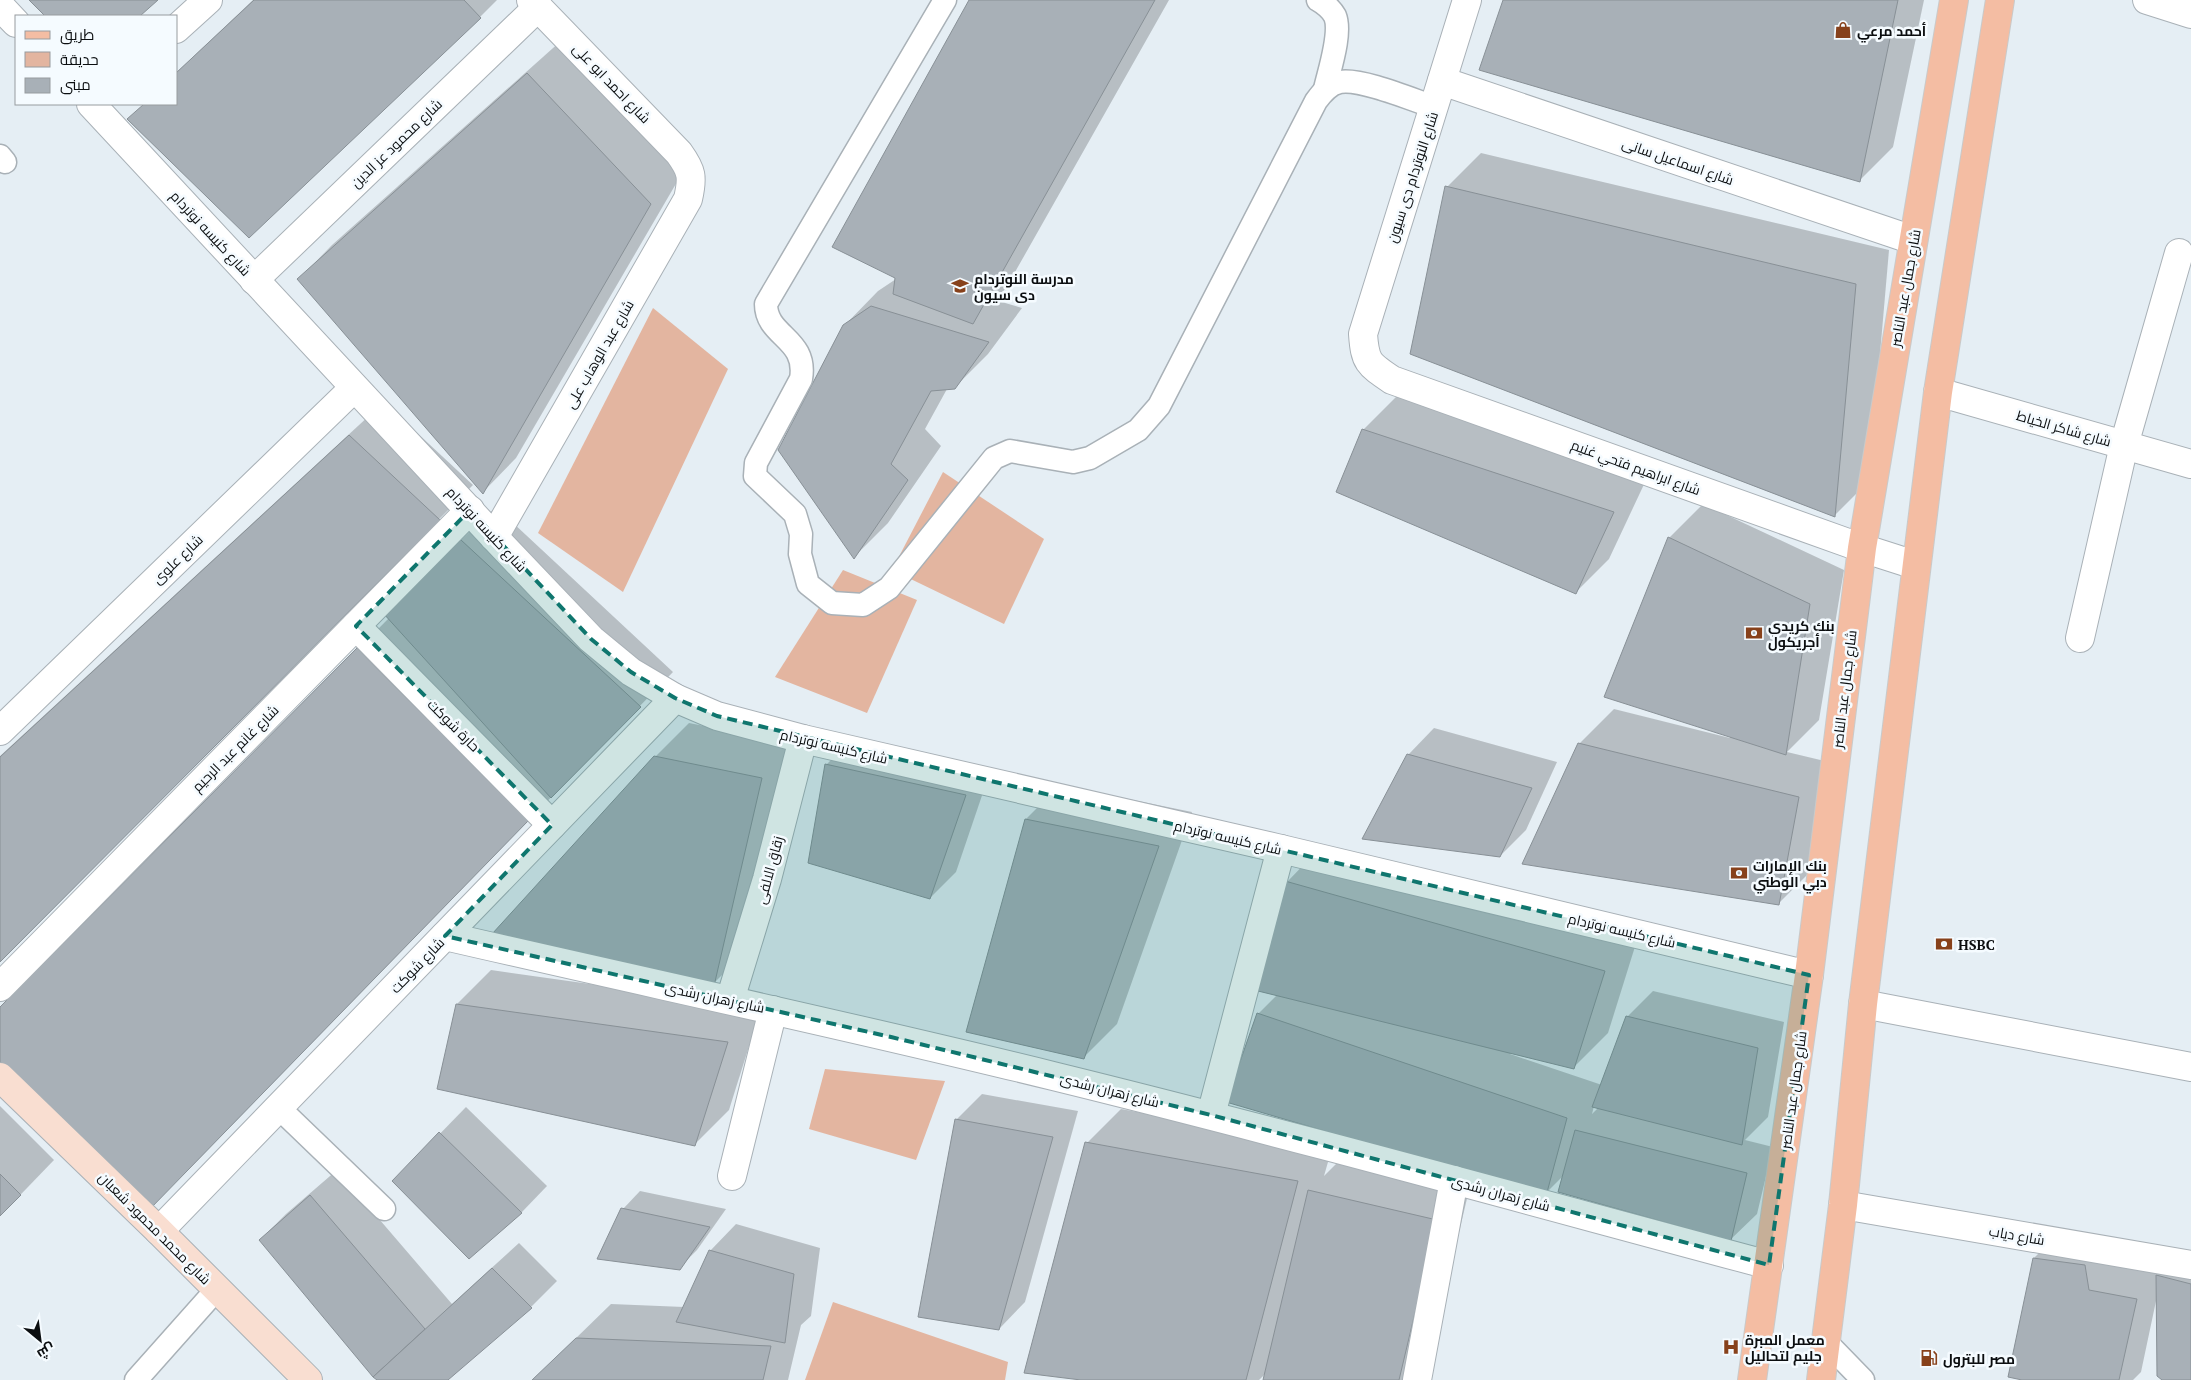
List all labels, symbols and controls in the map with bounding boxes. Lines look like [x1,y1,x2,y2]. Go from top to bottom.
legend [15,15,178,105]
shop icon: أحمد مرعي [1833,20,1853,40]
place label: أحمد مرعي [1857,21,1926,43]
text: طريق [60,24,94,45]
street label: شارع احمد ابو على [569,39,655,127]
text: حديقة [60,49,99,69]
text: مبنى [60,74,91,95]
street label: شارع محمود عز الدين [346,94,446,192]
street label: شارع النوتردام دى سيون [1382,109,1443,245]
street label: شارع اسماعيل سانى [1620,133,1736,189]
street label: شارع كنيسه نوتردام [166,186,255,280]
street label: شارع جمال عبد الناصر [1885,228,1925,349]
place label: مدرسة النوتردام دى سيون [974,269,1074,304]
school or university icon: مدرسة النوتردام دى سيون [950,276,970,296]
street label: شارع عبد الوهاب على [560,296,638,412]
street label: شارع شاكر الخياط [2014,405,2114,451]
street label: شارع ابراهيم فتحي غنيم [1568,435,1703,502]
street label: شارع كنيسه نوتردام [442,482,531,576]
street label: شارع علوى [147,530,207,588]
place label: بنك كريدي أجريكول [1768,616,1835,651]
bank icon: بنك كريدي أجريكول [1744,623,1764,643]
street label: شارع جمال عبد الناصر [1827,629,1861,750]
street label: حارة شوكت [424,695,484,755]
street label: شارع غانم عبد الرحيم [187,700,283,796]
street label: شارع كنيسه نوتردام [778,724,890,769]
street label: شارع كنيسه نوتردام [1172,815,1284,860]
street label: زقاق الالفى [751,834,787,906]
place label: بنك الإمارات دبي الوطني [1753,856,1827,894]
bank icon: بنك الإمارات دبي الوطني [1729,863,1749,883]
street label: شارع كنيسه نوتردام [1566,908,1678,953]
street label: شارع شوكت [386,933,448,997]
bank icon: HSBC [1934,934,1954,954]
place label: HSBC [1958,935,1995,954]
street label: شارع زهران رشدى [663,977,767,1017]
street label: شارع جمال عبد الناصر [1775,1030,1811,1151]
street label: شارع زهران رشدى [1059,1069,1161,1111]
street label: شارع محمد محمود شعبان [95,1168,215,1288]
street label: شارع زهران رشدى [1450,1171,1552,1215]
street label: شارع دياب [1988,1221,2046,1249]
north arrow [15,1315,65,1365]
place label: معمل المبرة جليم لتحاليل [1745,1330,1825,1366]
hospital icon: معمل المبرة جليم لتحاليل [1721,1337,1741,1357]
text: ش [34,1339,59,1364]
fuel station icon: مصر للبترول [1919,1348,1939,1368]
place label: مصر للبترول [1943,1349,2015,1368]

